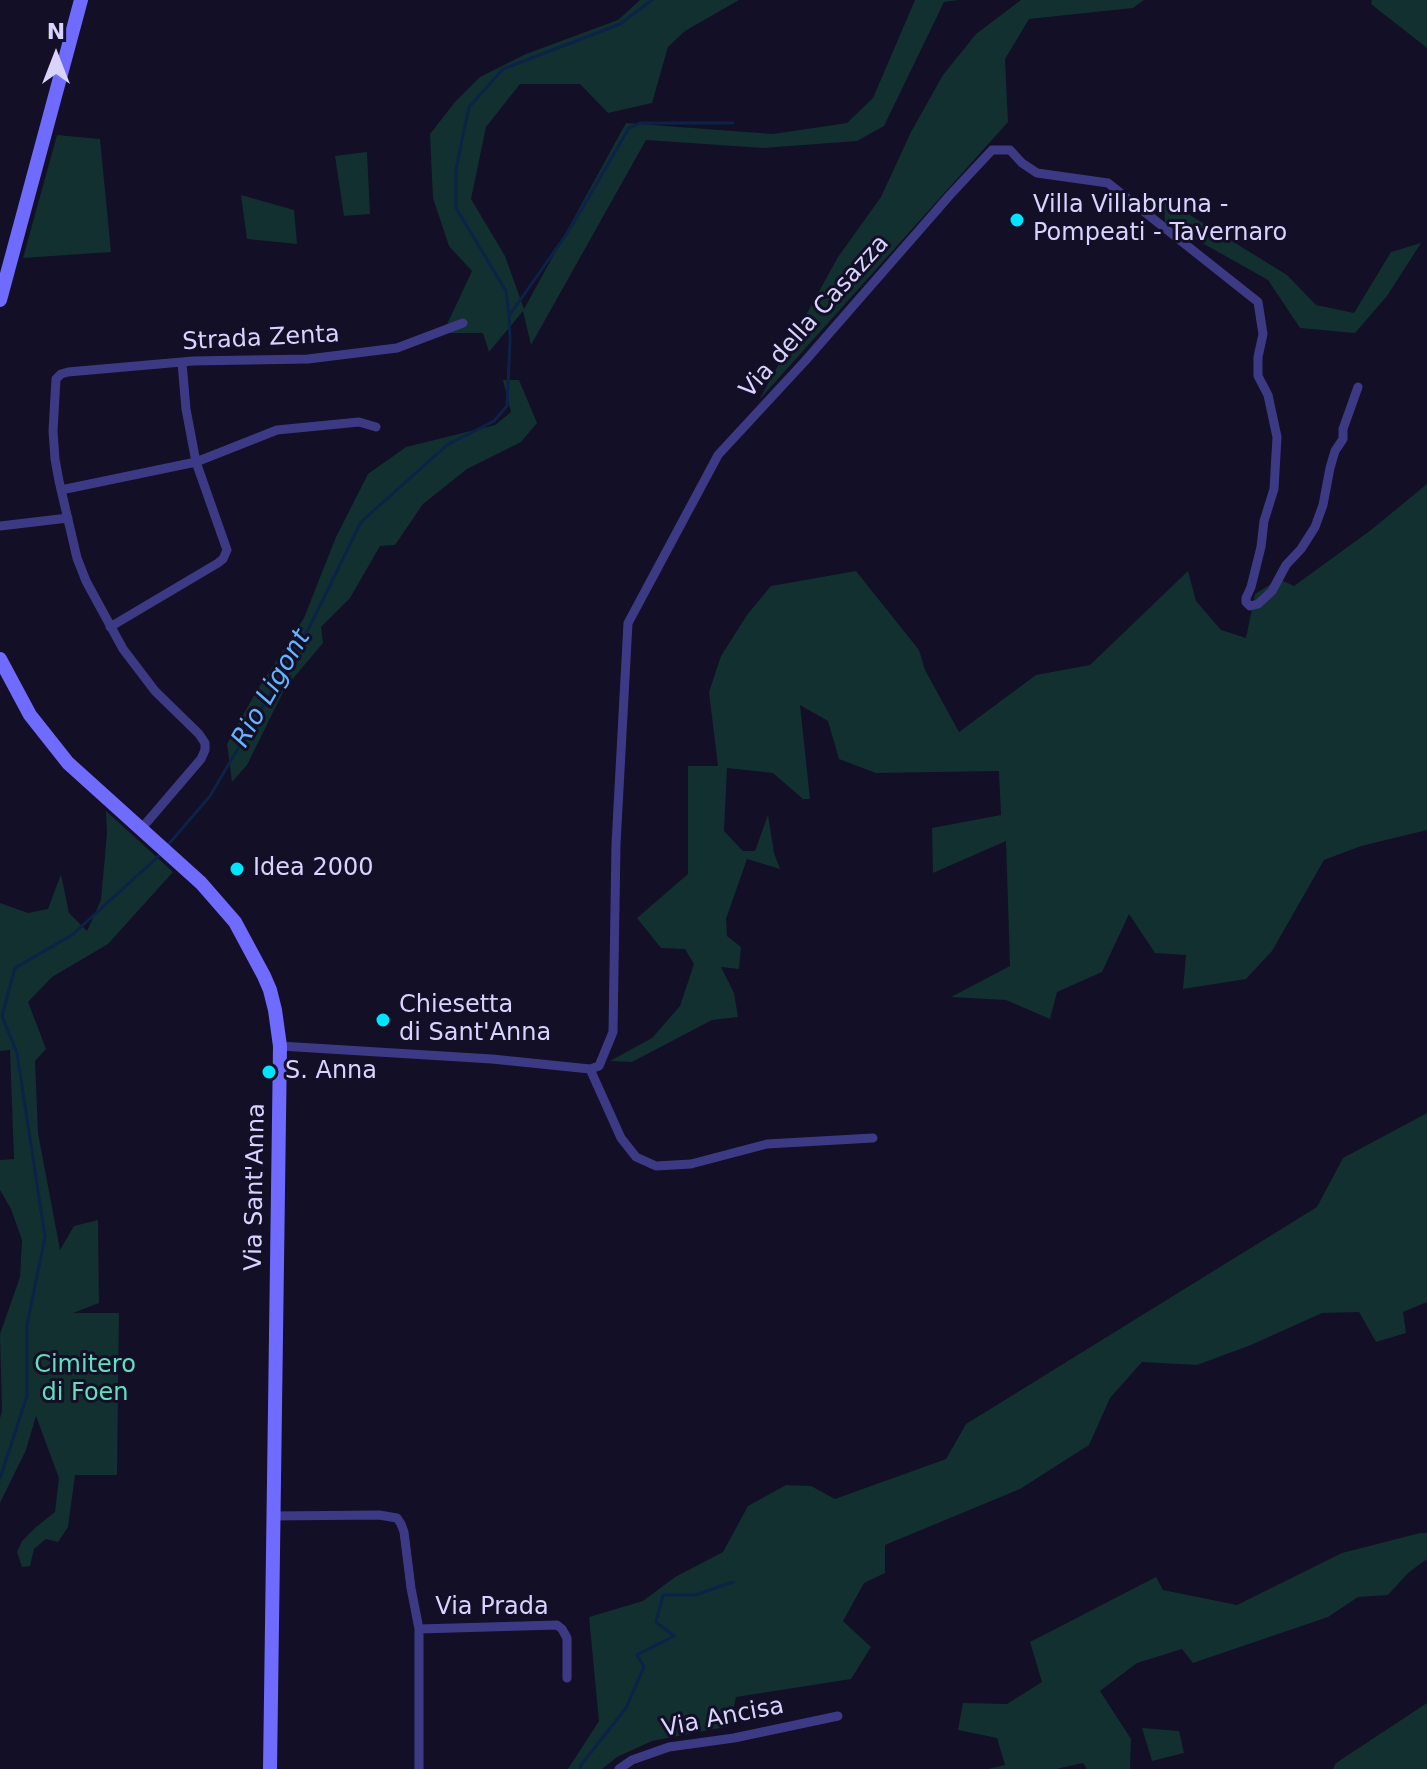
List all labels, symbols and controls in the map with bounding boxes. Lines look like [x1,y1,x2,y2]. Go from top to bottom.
north arrow [16,16,96,96]
text: N [47,19,65,44]
place label: Villa Villabruna - Pompeati - Tavernaro [1033,192,1287,248]
marker: Villa Villabruna - Pompeati - Tavernaro [1008,211,1026,229]
street label: Via della Casazza [734,230,896,404]
street label: Strada Zenta [182,321,340,357]
water label: Rio Ligont [226,625,318,753]
place label: Idea 2000 [253,855,373,883]
marker: Idea 2000 [228,860,246,878]
place label: Chiesetta di Sant'Anna [399,992,551,1048]
marker: Chiesetta di Sant'Anna [374,1011,392,1029]
place label: S. Anna [285,1058,377,1086]
marker: S. Anna [260,1063,278,1081]
street label: Via Sant'Anna [240,1103,272,1271]
park label: Cimitero di Foen [34,1352,136,1408]
street label: Via Prada [435,1594,549,1622]
street label: Via Ancisa [660,1692,786,1744]

